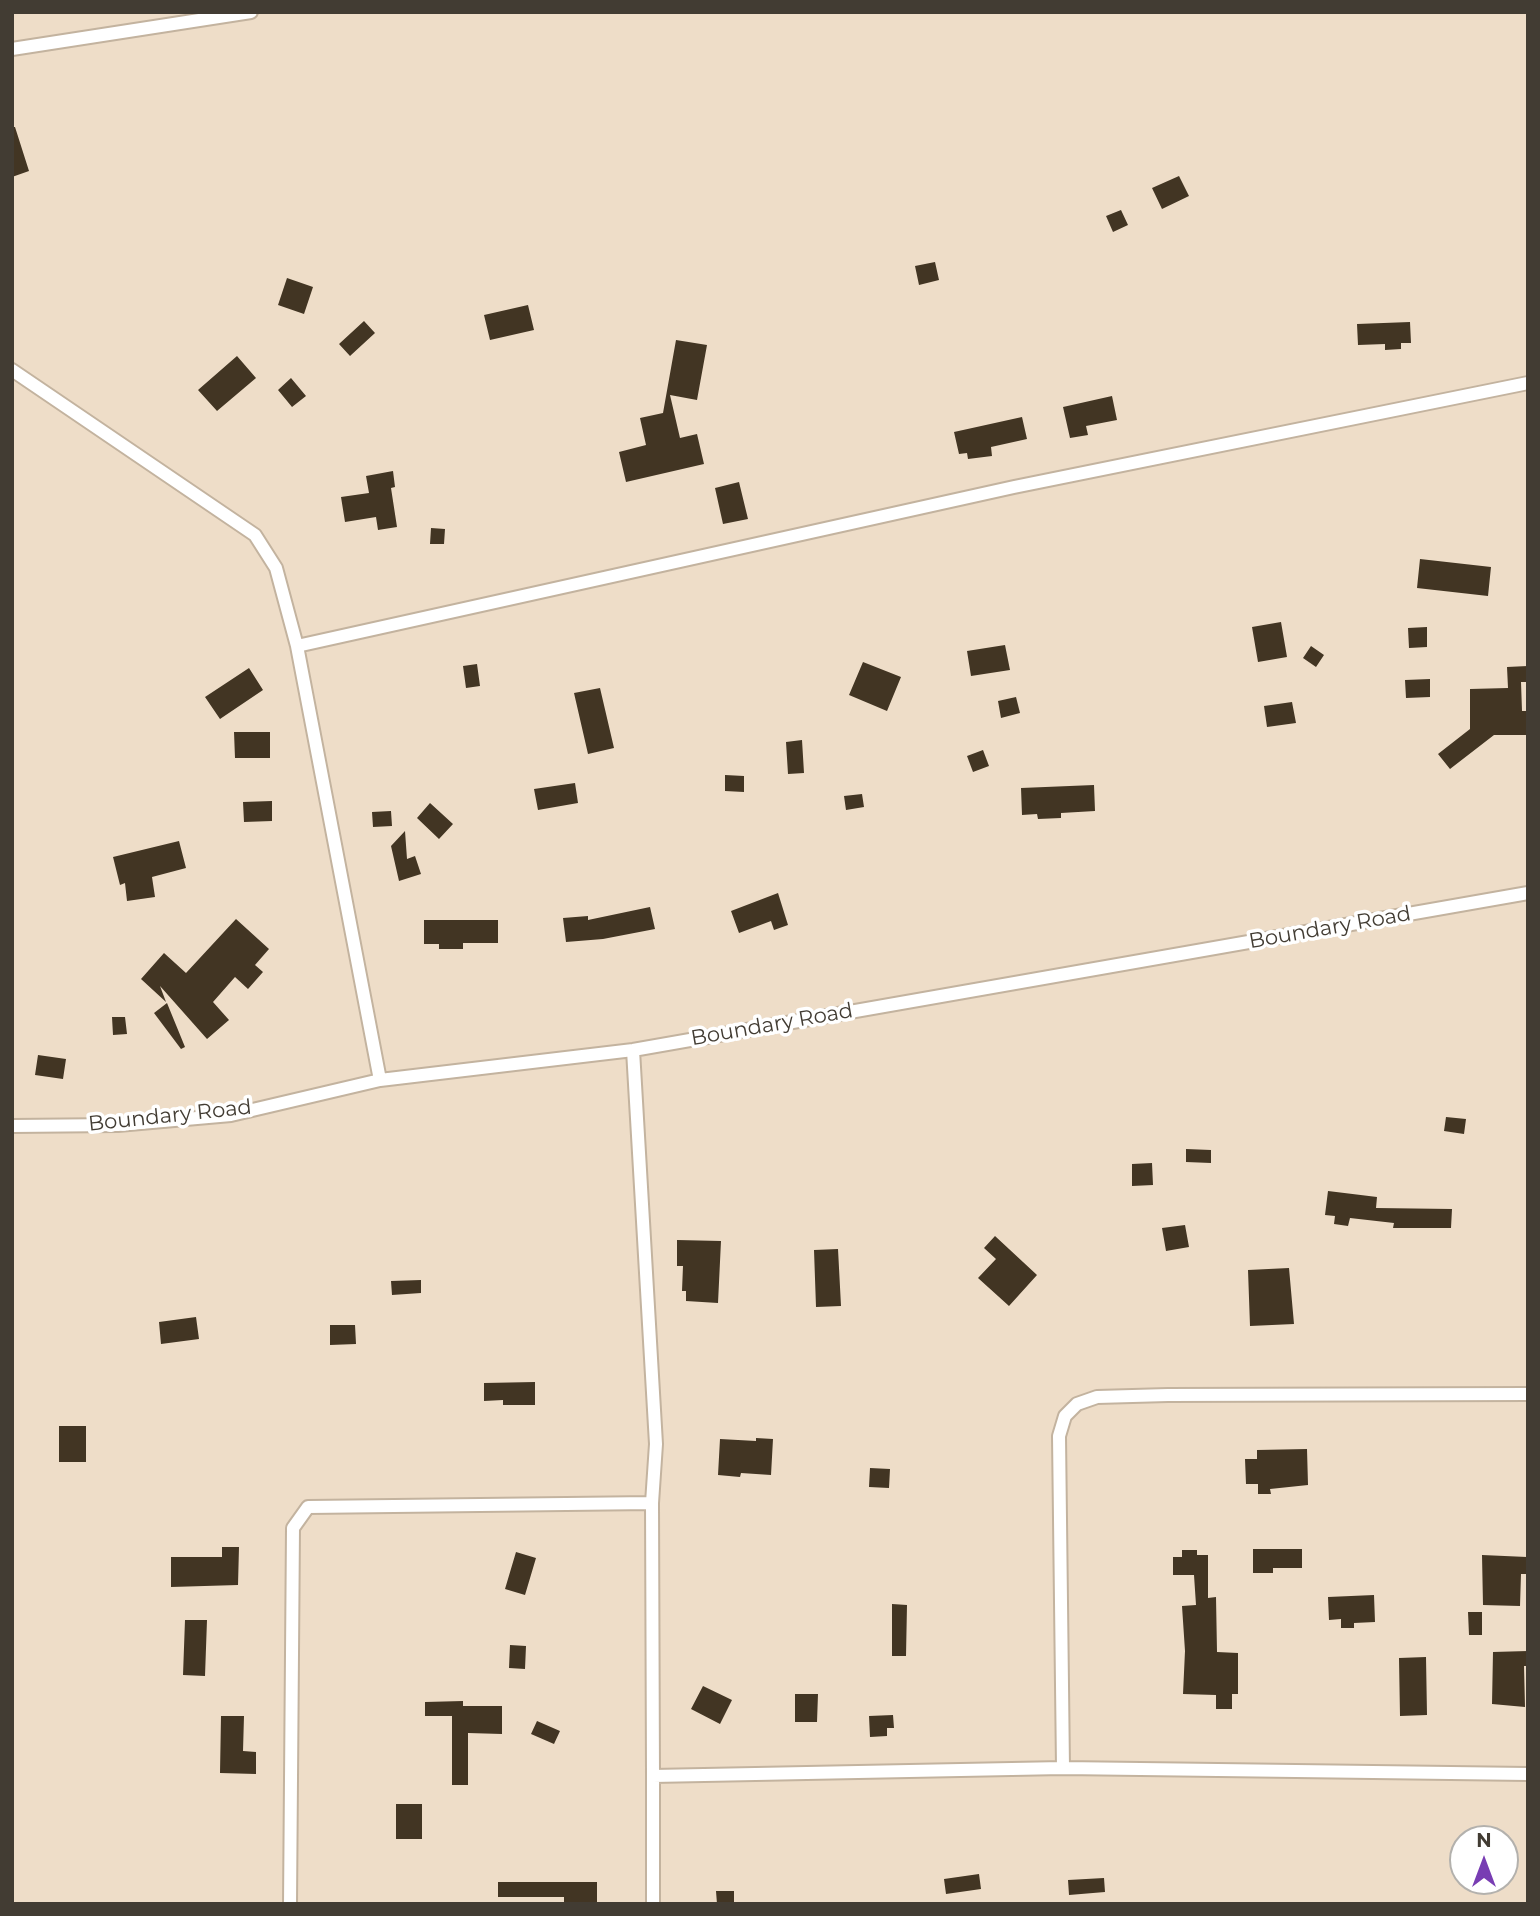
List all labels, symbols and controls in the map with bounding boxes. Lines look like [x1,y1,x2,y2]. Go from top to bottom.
street label: Boundary Road [1247,901,1413,955]
street label: Boundary Road [689,998,855,1052]
street label: Boundary Road [87,1095,253,1137]
north arrow [1449,1825,1519,1895]
text: N [1476,1829,1492,1852]

